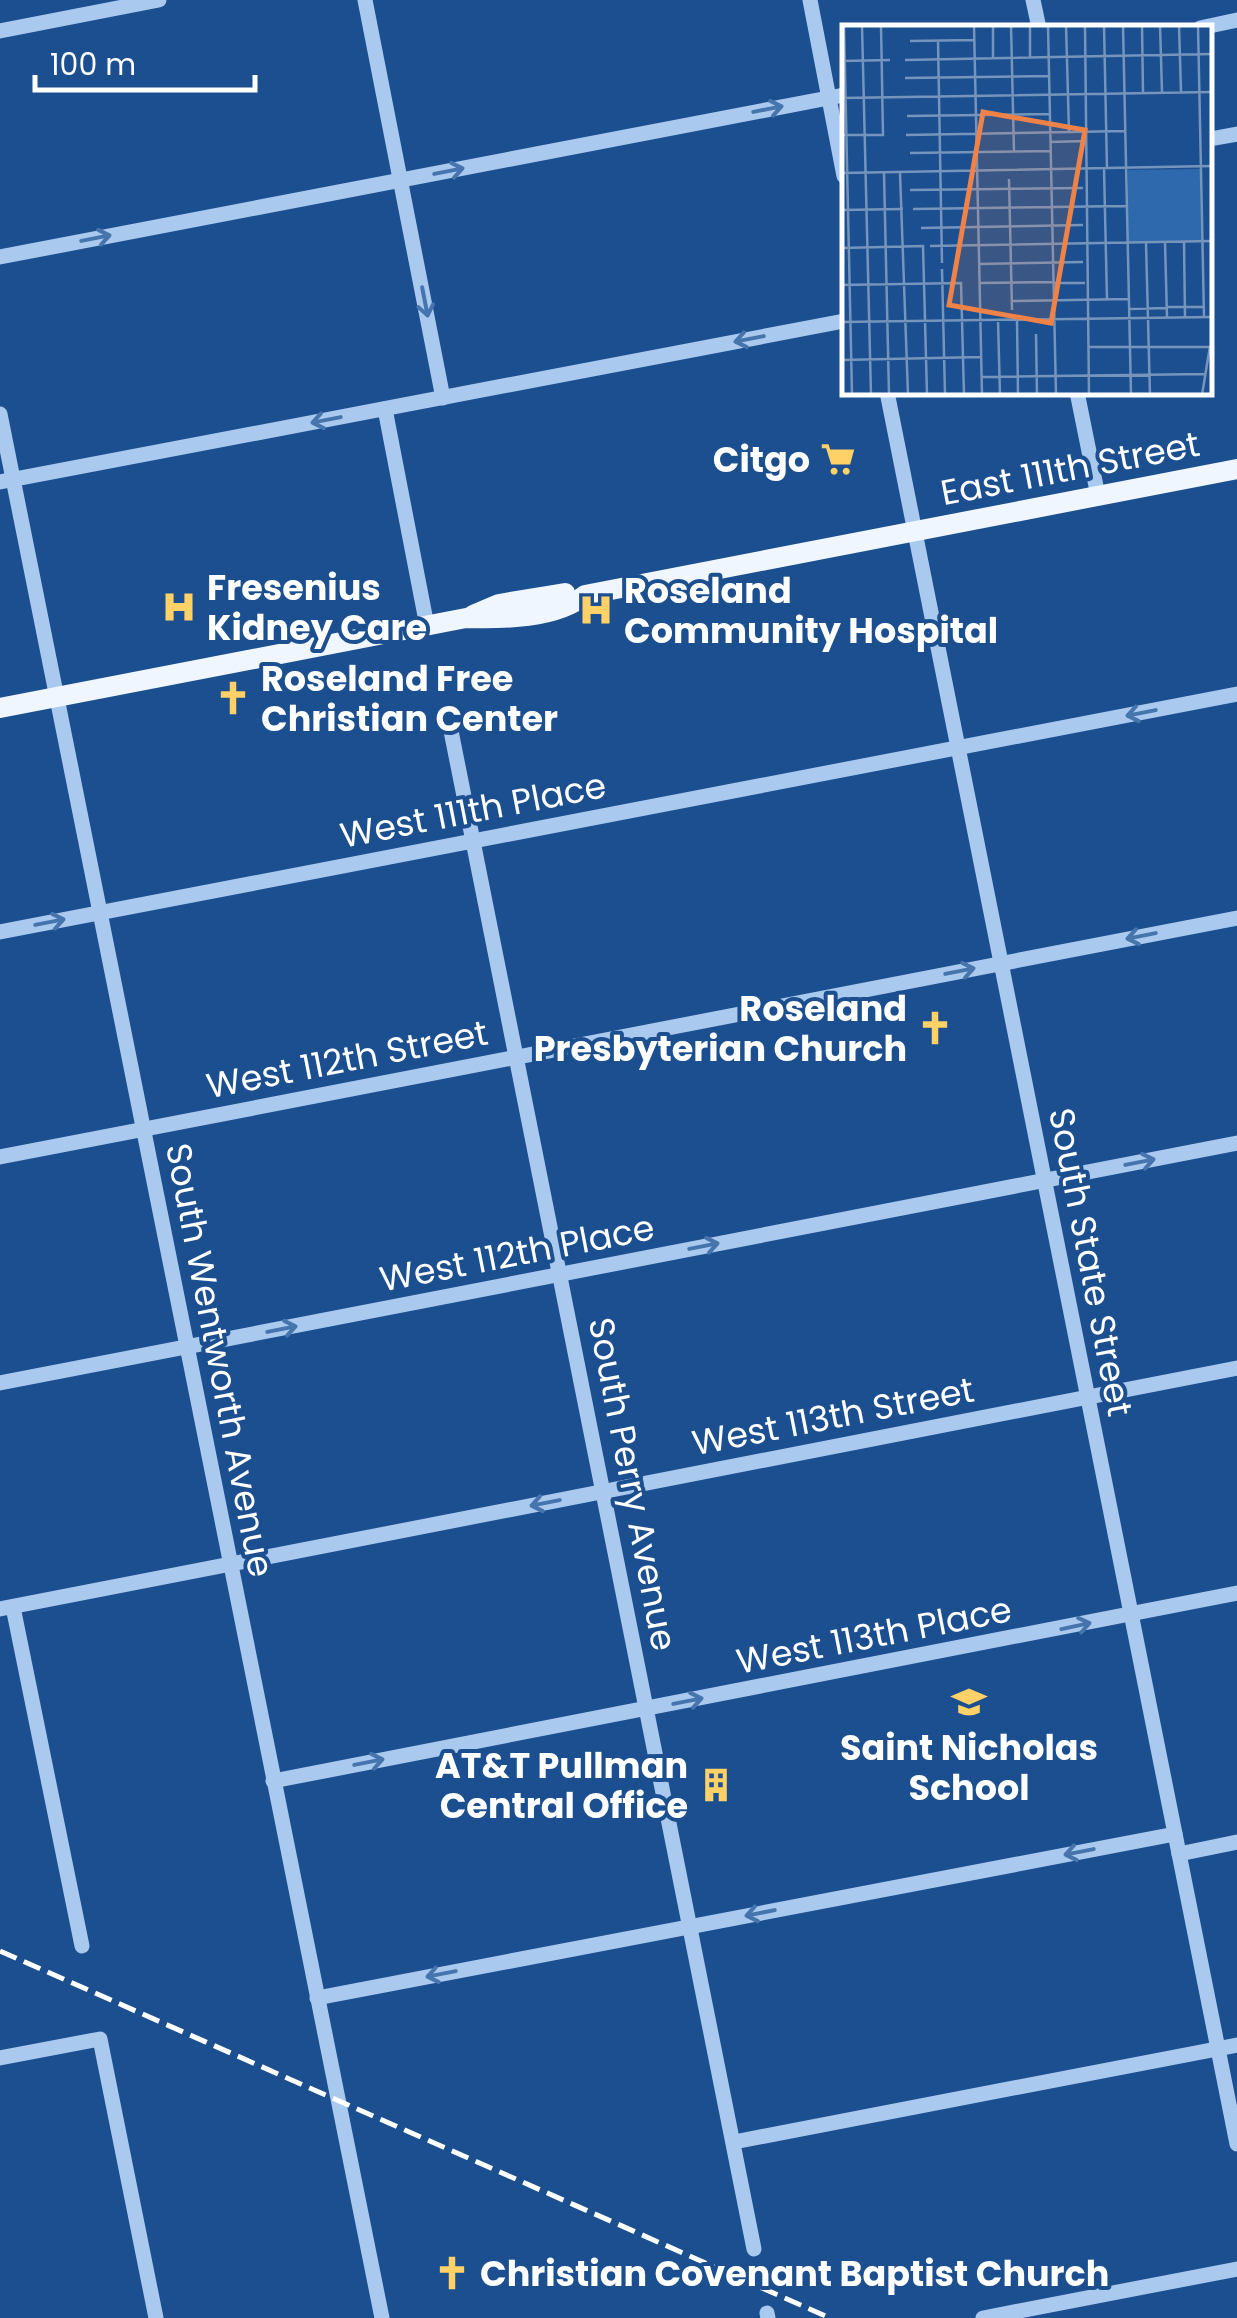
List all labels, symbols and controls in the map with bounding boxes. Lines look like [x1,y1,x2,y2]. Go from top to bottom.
inset map [842,25,1212,395]
scale bar [35,30,255,92]
text: 100 m [50,43,136,86]
one-way arrow [752,99,784,118]
one-way arrow [432,160,464,179]
one-way arrow [79,228,111,247]
one-way arrow [416,285,435,317]
one-way arrow [734,331,766,350]
one-way arrow [311,411,343,430]
street label: East 111th Street [936,419,1204,517]
place label: Citgo [713,435,810,484]
supermarket icon: Citgo [819,440,857,478]
place label: Fresenius Kidney Care [207,563,427,652]
place label: Roseland Community Hospital [624,566,998,655]
hospital icon: Fresenius Kidney Care [160,588,198,626]
hospital icon: Roseland Community Hospital [577,591,615,629]
place label: Roseland Free Christian Center [261,654,558,743]
church icon: Roseland Free Christian Center [214,679,252,717]
one-way arrow [1126,704,1158,723]
street label: West 111th Place [336,760,610,860]
one-way arrow [33,912,65,931]
one-way arrow [1126,928,1158,947]
one-way arrow [944,961,976,980]
place label: Roseland Presbyterian Church [534,984,907,1073]
street label: West 112th Street [202,1008,492,1110]
church icon: Roseland Presbyterian Church [916,1009,954,1047]
street label: South State Street [1037,1104,1145,1420]
street label: South Wentworth Avenue [154,1139,286,1581]
one-way arrow [1123,1151,1155,1170]
street label: West 112th Place [376,1202,658,1304]
one-way arrow [688,1236,720,1255]
street label: South Perry Avenue [577,1313,689,1655]
one-way arrow [265,1318,297,1337]
street label: West 113th Street [688,1365,978,1467]
one-way arrow [530,1494,562,1513]
street label: West 113th Place [732,1584,1016,1686]
one-way arrow [1059,1615,1091,1634]
school or university icon: Saint Nicholas School [950,1683,988,1721]
one-way arrow [671,1690,703,1709]
place label: Saint Nicholas School [840,1723,1098,1812]
place label: AT&T Pullman Central Office [435,1741,688,1830]
one-way arrow [352,1752,384,1771]
building icon: AT&T Pullman Central Office [697,1766,735,1804]
one-way arrow [1063,1843,1096,1862]
one-way arrow [744,1904,777,1923]
one-way arrow [425,1965,458,1984]
place label: Christian Covenant Baptist Church [480,2249,1109,2298]
church icon: Christian Covenant Baptist Church [433,2254,471,2292]

